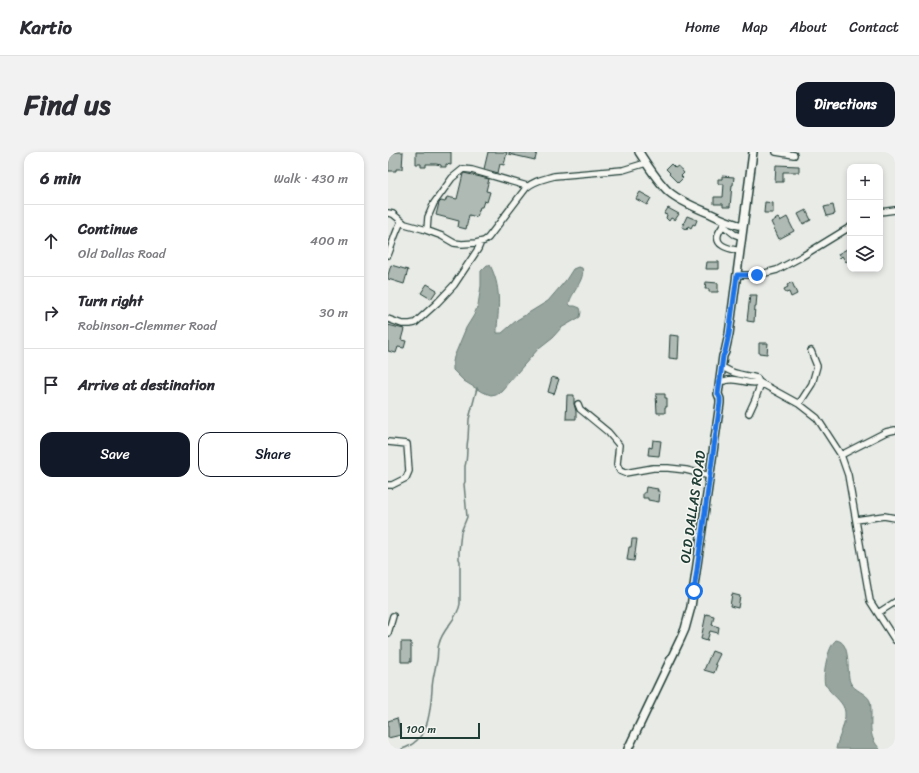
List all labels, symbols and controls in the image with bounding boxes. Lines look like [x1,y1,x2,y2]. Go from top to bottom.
text: Kartio [20,11,72,44]
text: Home [685,15,720,40]
text: Map [742,15,768,40]
text: About [790,15,827,40]
text: Contact [849,15,899,40]
text: Find us [24,80,111,129]
button: Directions [796,82,895,127]
text: 6 min [40,163,81,193]
map controls [847,164,883,272]
button: + [847,164,883,200]
text: Walk · 430 m [274,167,348,190]
button: − [847,200,883,236]
text: Continue [78,216,138,242]
text: 400 m [310,229,348,252]
icon: ahead [40,230,62,252]
button: layers [847,236,883,272]
text: Old Dallas Road [78,242,166,265]
route end [748,266,766,284]
text: Turn right [78,288,143,314]
text: 30 m [319,301,348,324]
icon: right [40,302,62,324]
text: Robinson-Clemmer Road [78,314,217,337]
text: Arrive at destination [78,372,215,398]
icon: arrive [40,374,62,396]
button: Save [40,432,190,477]
button: Share [198,432,348,477]
street label: OLD DALLAS ROAD [673,449,713,565]
route start [685,582,703,600]
text: 100 m [406,720,436,739]
scale bar [400,721,480,740]

